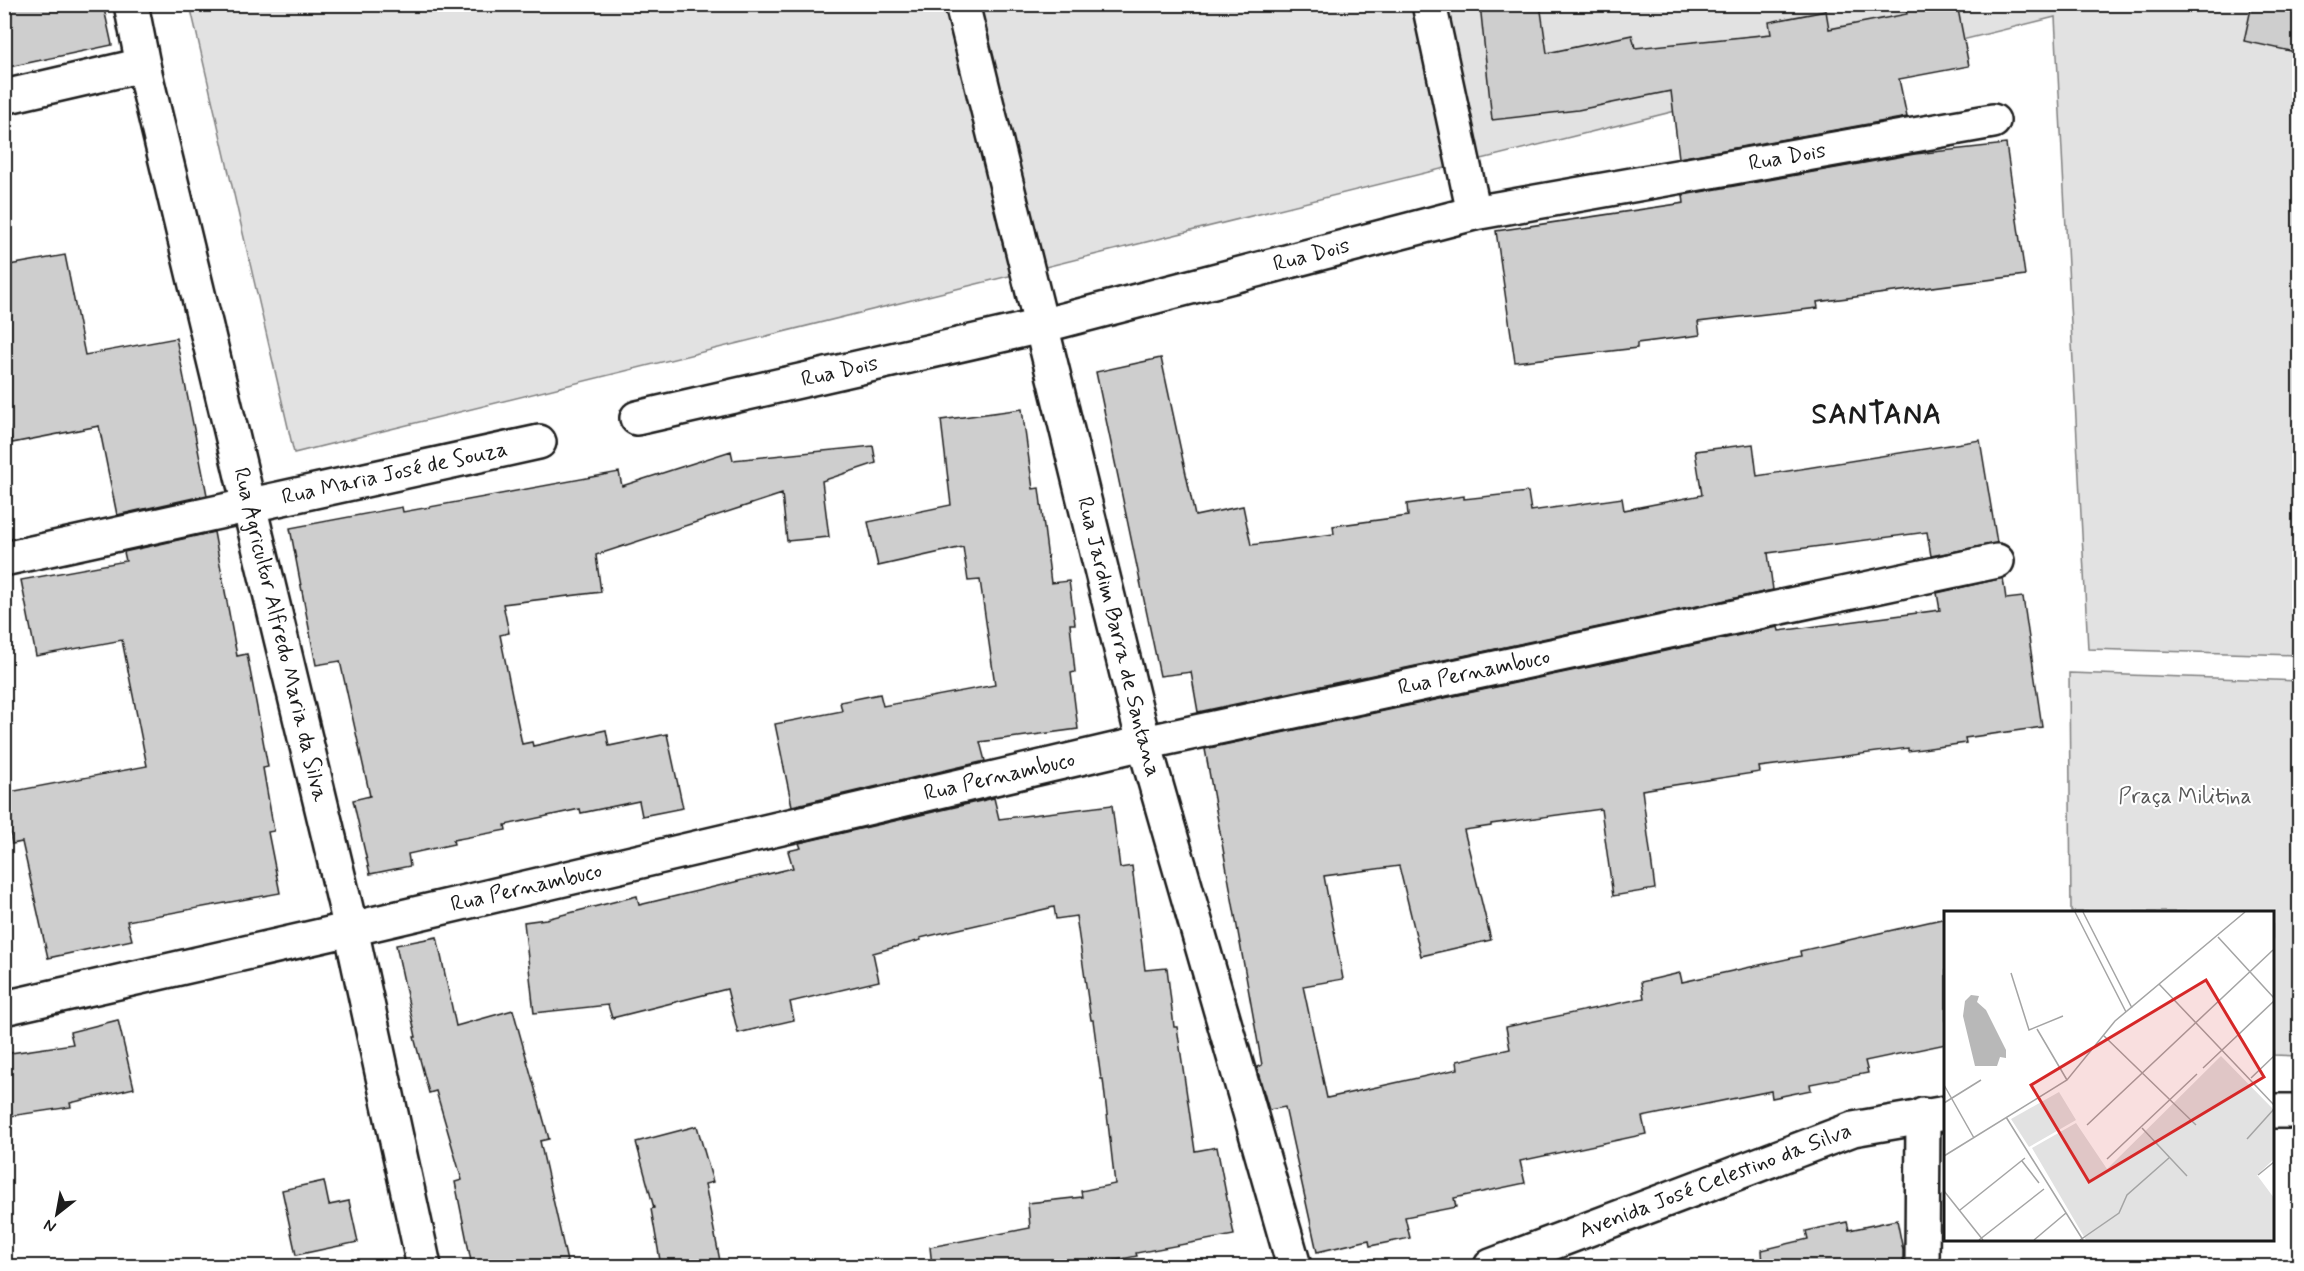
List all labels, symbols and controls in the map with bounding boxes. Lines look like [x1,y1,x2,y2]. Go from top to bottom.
street label: Rua Dois [1746,137,1828,178]
street label: Rua Dois [1270,232,1353,279]
street label: Rua Dois [799,349,881,394]
district label: SANTANA [1812,397,1942,434]
street label: Rua Maria José de Souza [279,435,510,512]
street label: Rua Agricultor Alfredo Maria da Silva [226,465,334,805]
street label: Rua Jardim Barra de Santana [1070,494,1167,780]
street label: Rua Pernambuco [1396,643,1553,702]
street label: Rua Pernambuco [921,746,1078,808]
park label: Praça Militina [2118,783,2252,811]
street label: Rua Pernambuco [448,857,605,919]
inset map [1944,911,2274,1241]
street label: Avenida José Celestino da Silva [1575,1117,1856,1245]
north arrow [27,1184,87,1244]
text: N [40,1214,60,1237]

